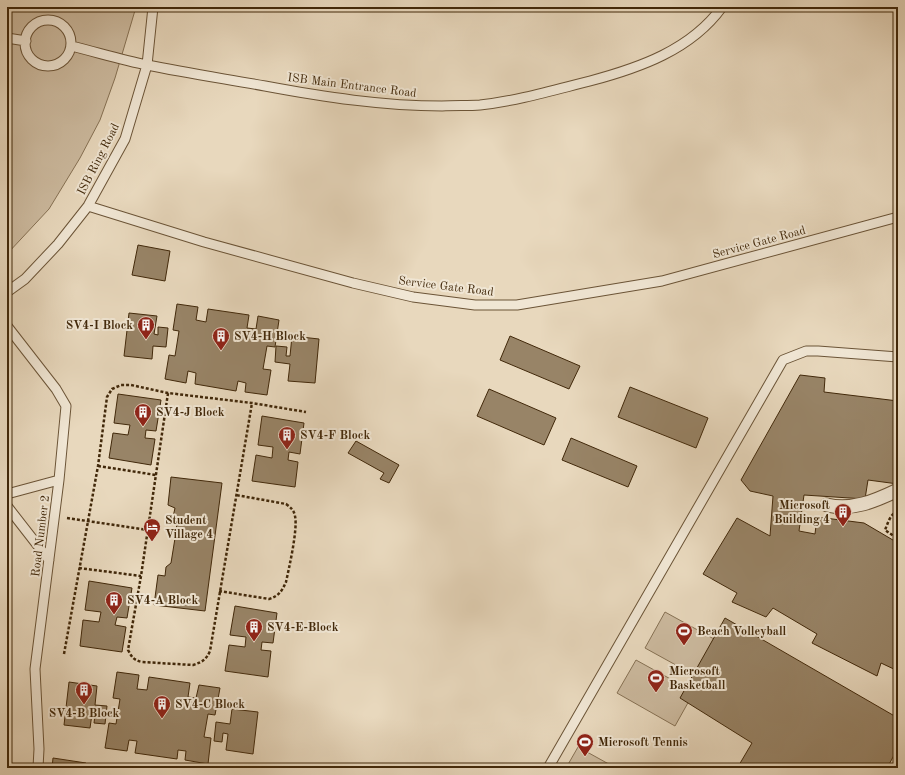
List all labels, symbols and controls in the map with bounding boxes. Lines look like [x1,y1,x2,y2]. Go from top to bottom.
street label: ISB Main Entrance Road [287,72,417,100]
street label: ISB Ring Road [76,122,122,197]
street label: Service Gate Road [711,225,807,261]
street label: Service Gate Road [398,275,494,299]
building icon: SV4-I Block [136,315,156,340]
place label: SV4-I Block [66,320,133,332]
building icon: SV4-H Block [211,326,231,351]
place label: SV4-H Block [234,331,306,343]
building icon: SV4-J Block [133,402,153,427]
place label: SV4-J Block [156,407,225,419]
building icon: SV4-F Block [277,425,297,450]
place label: SV4-F Block [300,430,370,442]
street label: Road Number 2 [30,495,52,578]
place label: Microsoft Building 4 [774,500,831,526]
building icon: Microsoft Building 4 [833,502,853,527]
place label: Student Village 4 [165,515,213,541]
hotel icon: Student Village 4 [142,517,162,542]
building icon: SV4-A Block [104,590,124,615]
place label: SV4-A Block [127,595,198,607]
building icon: SV4-E-Block [244,617,264,642]
sports icon: Beach Volleyball [674,621,694,646]
place label: SV4-E-Block [267,622,339,634]
place label: Beach Volleyball [697,626,787,638]
place label: Microsoft Basketball [669,666,726,692]
sports icon: Microsoft Basketball [646,668,666,693]
building icon: SV4-B Block [74,680,94,705]
building icon: SV4-C Block [152,694,172,719]
place label: SV4-C Block [175,699,245,711]
place label: SV4-B Block [49,708,120,720]
sports icon: Microsoft Tennis [575,732,595,757]
place label: Microsoft Tennis [598,737,688,749]

